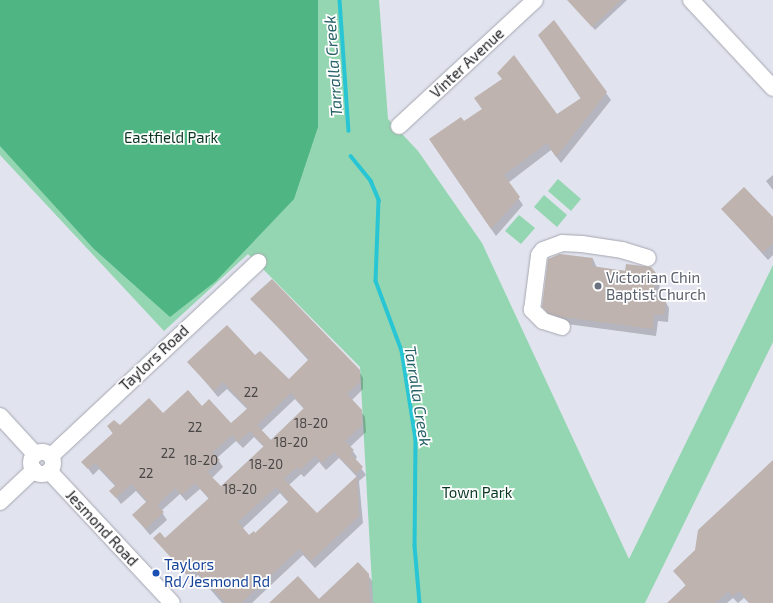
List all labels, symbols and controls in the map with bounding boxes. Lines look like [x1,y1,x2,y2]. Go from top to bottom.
water label: Tarralla Creek [320,15,346,117]
street label: Vinter Avenue [426,24,508,102]
park label: Eastfield Park [124,129,218,147]
place label: Victorian Chin Baptist Church [606,268,706,303]
marker: Victorian Chin Baptist Church [593,281,603,291]
street label: Taylors Road [116,321,192,395]
water label: Tarralla Creek [401,344,435,448]
house number: 22 [244,384,258,400]
house number: 18-20 [294,415,328,431]
house number: 22 [188,419,202,435]
house number: 18-20 [274,434,308,450]
house number: 22 [161,445,175,461]
house number: 18-20 [184,452,218,468]
house number: 18-20 [249,456,283,472]
house number: 22 [139,465,153,481]
house number: 18-20 [223,481,257,497]
park label: Town Park [442,484,512,502]
street label: Jesmond Road [62,486,142,570]
place label: Taylors Rd/Jesmond Rd [164,555,270,590]
marker: Taylors Rd/Jesmond Rd [151,568,161,578]

